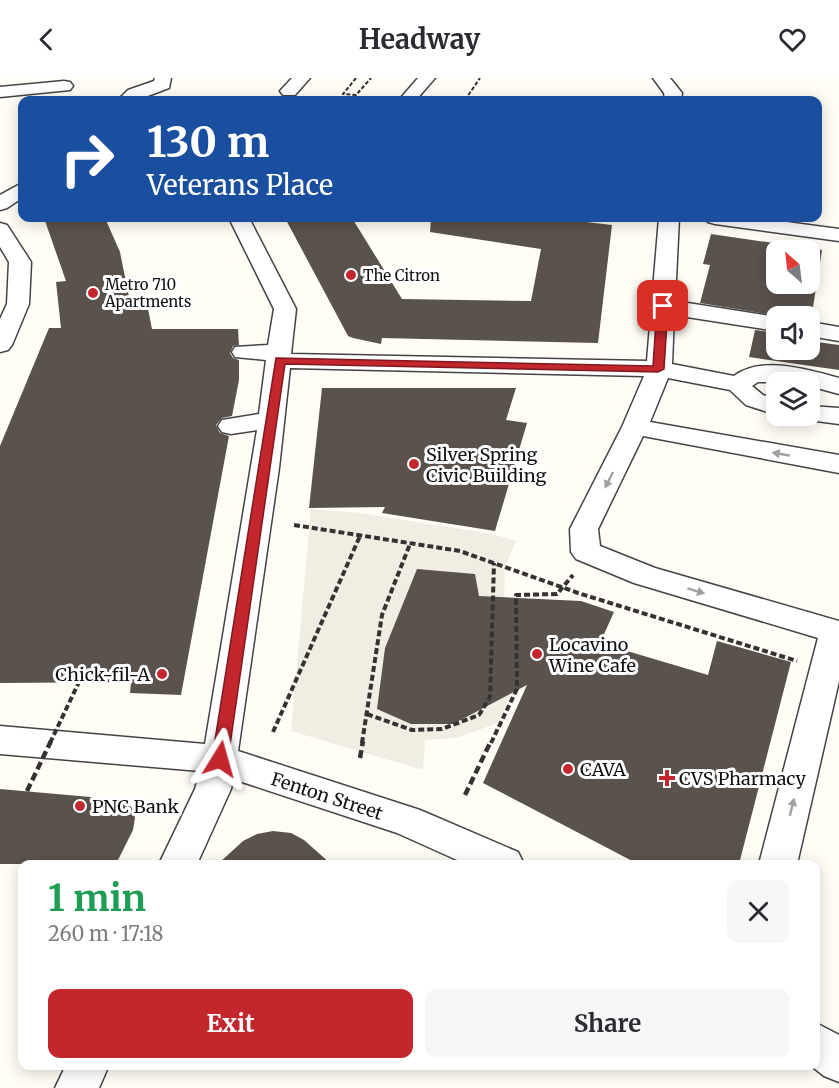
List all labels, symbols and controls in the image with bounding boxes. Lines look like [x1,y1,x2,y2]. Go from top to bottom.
text: Headway [359,22,480,56]
icon: back [30,23,63,56]
icon: heart [776,23,809,56]
text: 130 m [147,116,269,168]
icon: right [48,120,126,198]
text: Veterans Place [147,168,333,202]
north arrow [766,240,820,294]
map controls [766,240,820,426]
place label: The Citron [363,266,440,285]
marker: The Citron [344,268,358,282]
place label: Metro 710 Apartments [104,275,191,311]
pin [637,280,688,331]
marker: Metro 710 Apartments [86,286,100,300]
icon: arrive [646,289,679,322]
button: sound [766,306,820,360]
button: layers [766,372,820,426]
place label: Silver Spring Civic Building [426,443,546,487]
one-way arrow [772,449,791,458]
marker: Silver Spring Civic Building [407,457,421,471]
one-way arrow [604,471,614,488]
one-way arrow [687,587,705,596]
place label: Locavino Wine Cafe [548,633,636,677]
marker: Locavino Wine Cafe [530,647,544,661]
place label: Chick-fil-A [55,663,150,686]
marker: Chick-fil-A [155,667,169,681]
position arrow [188,727,252,791]
place label: CAVA [580,758,626,781]
marker: CAVA [561,762,575,776]
street label: Fenton Street [268,767,386,825]
place label: CVS Pharmacy [679,767,807,790]
marker: CVS Pharmacy [660,771,674,785]
place label: PNC Bank [92,795,179,818]
one-way arrow [788,798,798,816]
marker: PNC Bank [73,799,87,813]
text: 1 min [48,876,146,921]
button: close [727,880,790,943]
text: 260 m · 17:18 [48,921,164,946]
button: Exit [48,989,413,1058]
button: Share [425,989,790,1058]

